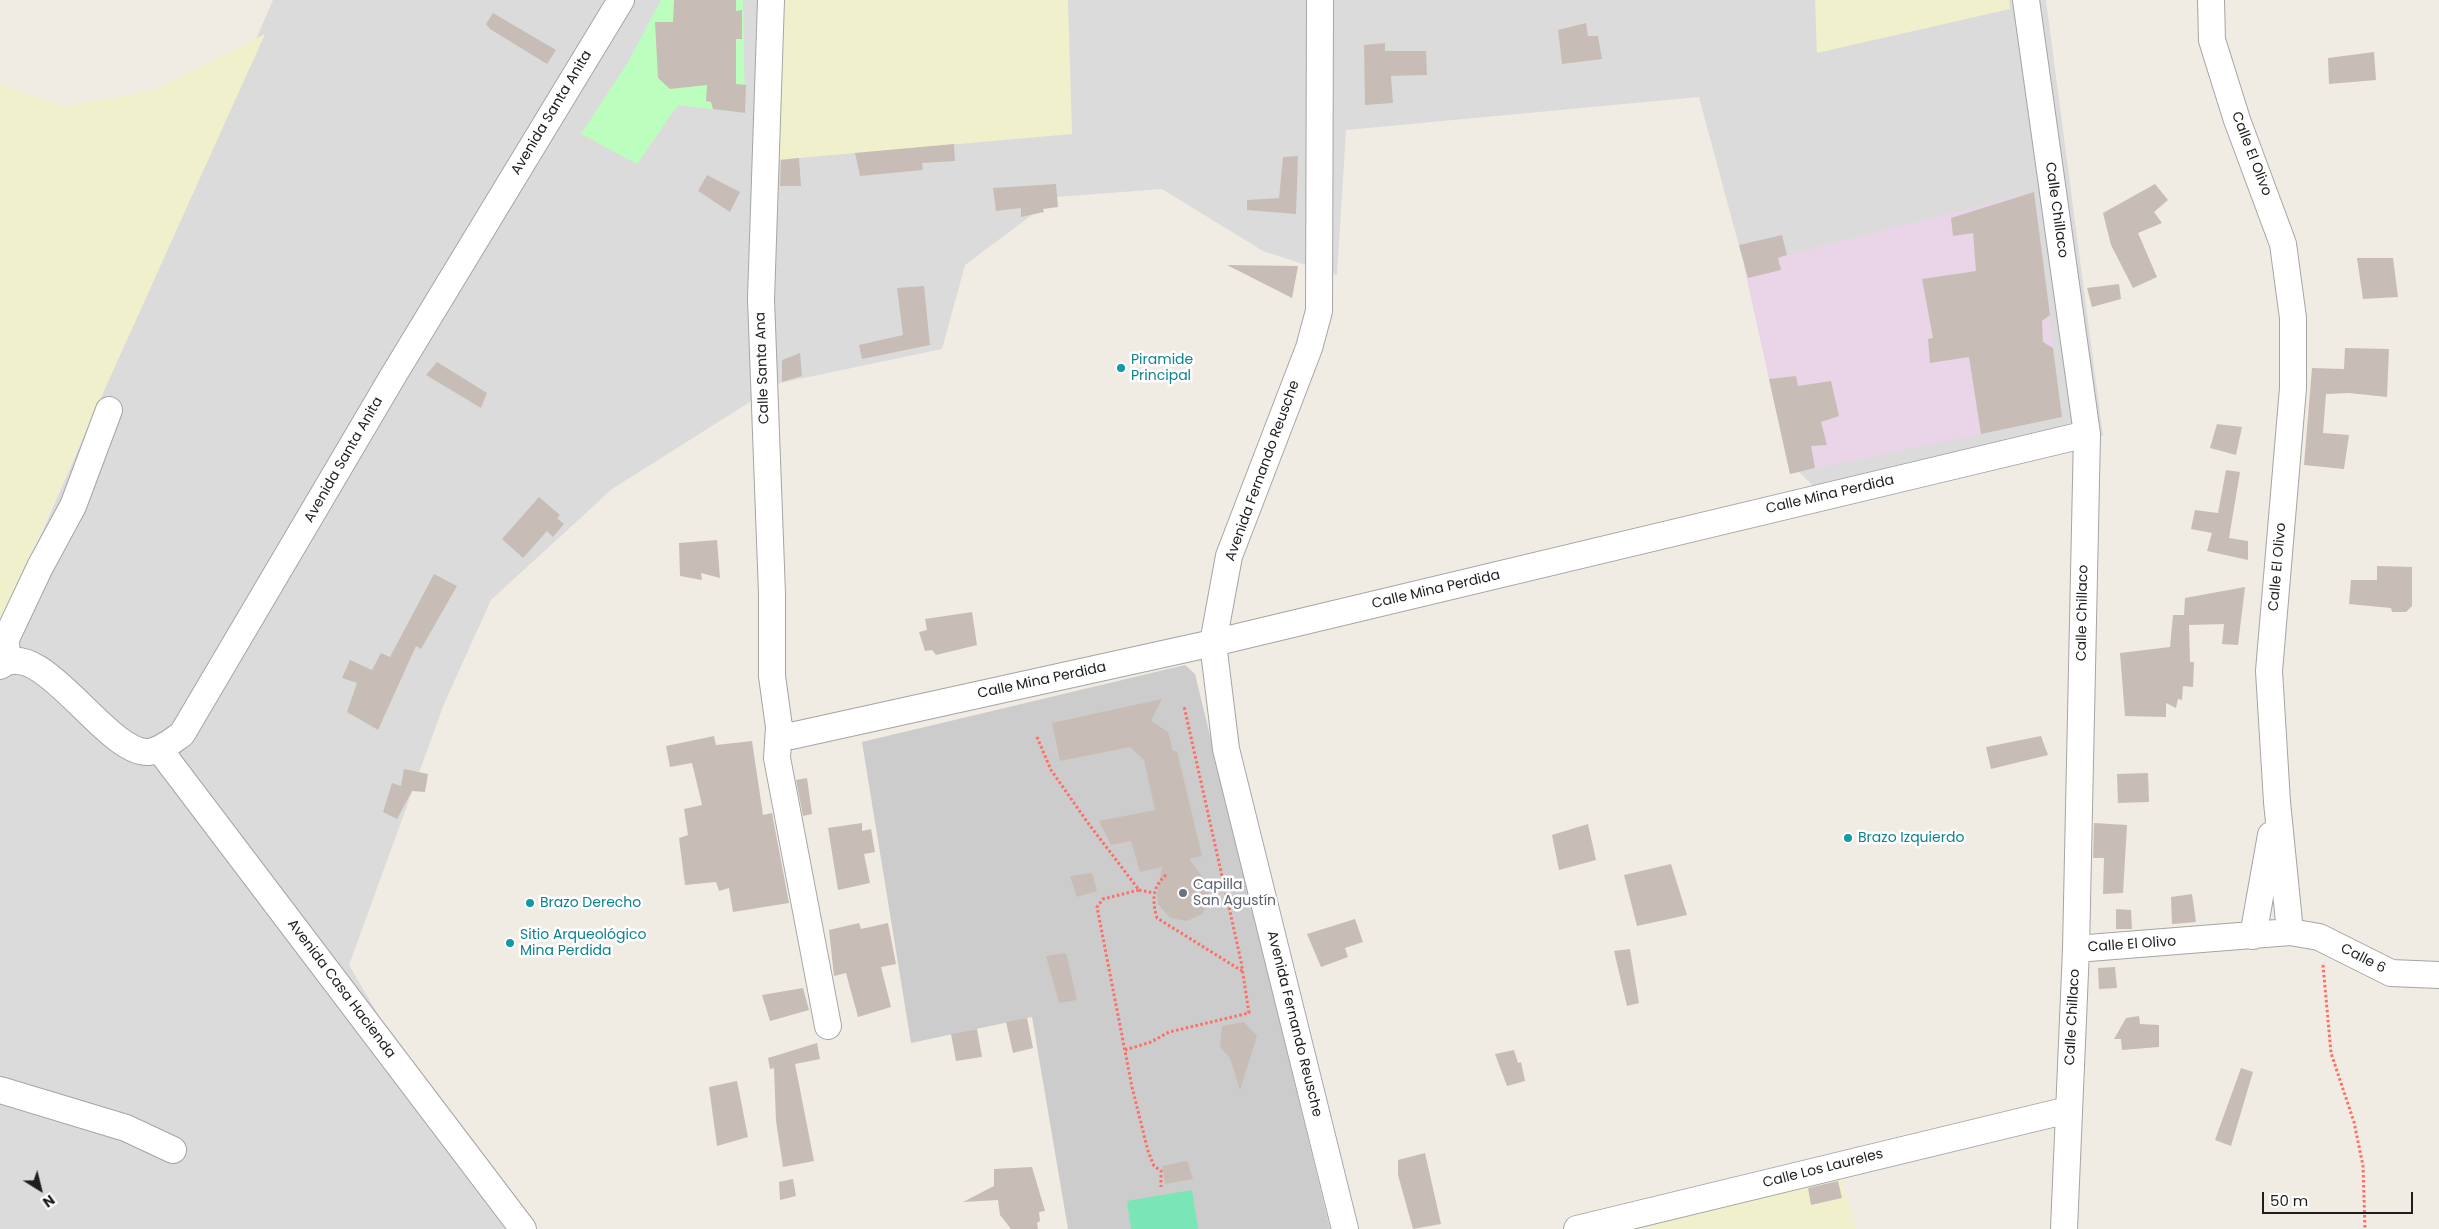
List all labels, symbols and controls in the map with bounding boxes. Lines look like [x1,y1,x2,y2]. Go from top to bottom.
street label: Avenida Santa Anita [508,48,596,178]
street label: Calle El Olivo [2227,110,2275,198]
street label: Calle Chillaco [2041,161,2071,259]
street label: Calle Santa Ana [753,312,773,424]
place label: Piramide Principal [1131,352,1193,384]
marker: Piramide Principal [1115,362,1127,374]
street label: Avenida Fernando Reusche [1222,378,1304,564]
street label: Avenida Santa Anita [301,394,387,526]
street label: Calle Mina Perdida [1764,472,1896,518]
street label: Calle El Olivo [2266,522,2290,612]
street label: Calle Chillaco [2074,565,2092,661]
street label: Calle Mina Perdida [1370,567,1502,613]
street label: Calle Mina Perdida [976,659,1108,703]
place label: Brazo Izquierdo [1858,830,1964,846]
marker: Brazo Izquierdo [1842,832,1854,844]
place label: Capilla San Agustín [1193,877,1276,910]
marker: Capilla San Agustín [1177,887,1189,899]
place label: Brazo Derecho [540,895,641,911]
marker: Brazo Derecho [524,897,536,909]
street label: Avenida Casa Hacienda [283,916,399,1062]
place label: Sitio Arqueológico Mina Perdida [520,927,646,960]
street label: Avenida Fernando Reusche [1263,929,1325,1119]
street label: Calle El Olivo [2087,934,2177,956]
marker: Sitio Arqueológico Mina Perdida [504,937,516,949]
street label: Calle 6 [2338,941,2388,977]
street label: Calle Chillaco [2062,968,2084,1066]
street label: Calle Los Laureles [1761,1146,1885,1192]
north arrow [15,1164,65,1214]
scale bar [2264,1182,2415,1214]
text: N [39,1190,59,1212]
text: 50 m [2270,1190,2308,1211]

